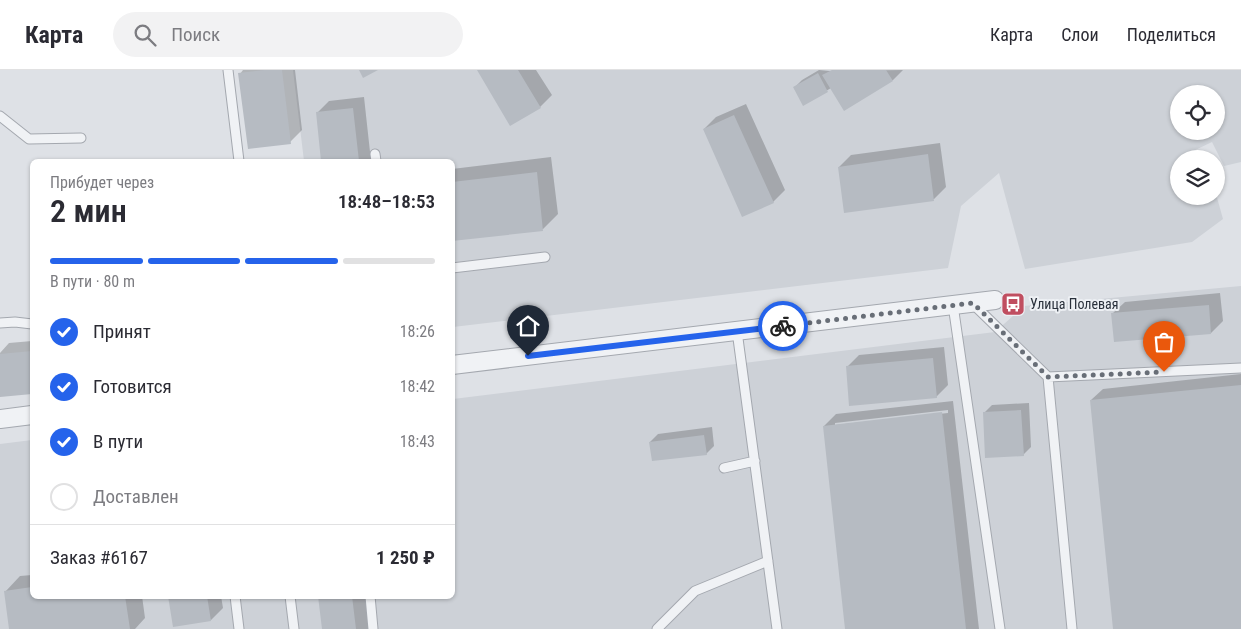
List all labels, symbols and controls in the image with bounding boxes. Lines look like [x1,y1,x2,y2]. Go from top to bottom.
search box [113,12,463,57]
text: Карта [25,21,83,49]
icon: search [131,21,159,49]
text: Поиск [171,23,220,46]
text: Карта [990,24,1033,45]
text: Слои [1061,24,1099,45]
text: Поделиться [1127,24,1216,45]
map controls [1170,85,1225,205]
button: locate [1170,85,1225,140]
button: layers [1170,150,1225,205]
text: Прибудет через [50,173,154,192]
text: 18:48–18:53 [338,190,435,213]
text: 2 мин [50,192,127,230]
text: В пути · 80 m [50,272,135,291]
bus stop icon: Улица Полевая [1000,291,1026,317]
place label: Улица Полевая [1030,296,1119,312]
courier [758,301,808,351]
pin [507,305,549,356]
icon: home [514,312,542,340]
icon: bike [769,312,797,340]
icon: check [50,318,78,346]
text: Принят [93,320,151,343]
pin [1143,321,1185,372]
text: 18:26 [400,322,435,341]
icon: bag [1150,328,1178,356]
icon: check [50,373,78,401]
text: Готовится [93,375,172,398]
text: 18:42 [400,377,435,396]
icon: check [50,428,78,456]
text: В пути [93,430,143,453]
text: 18:43 [400,432,435,451]
text: Доставлен [93,485,179,508]
text: Заказ #6167 [50,546,148,569]
text: 1 250 ₽ [376,546,435,569]

